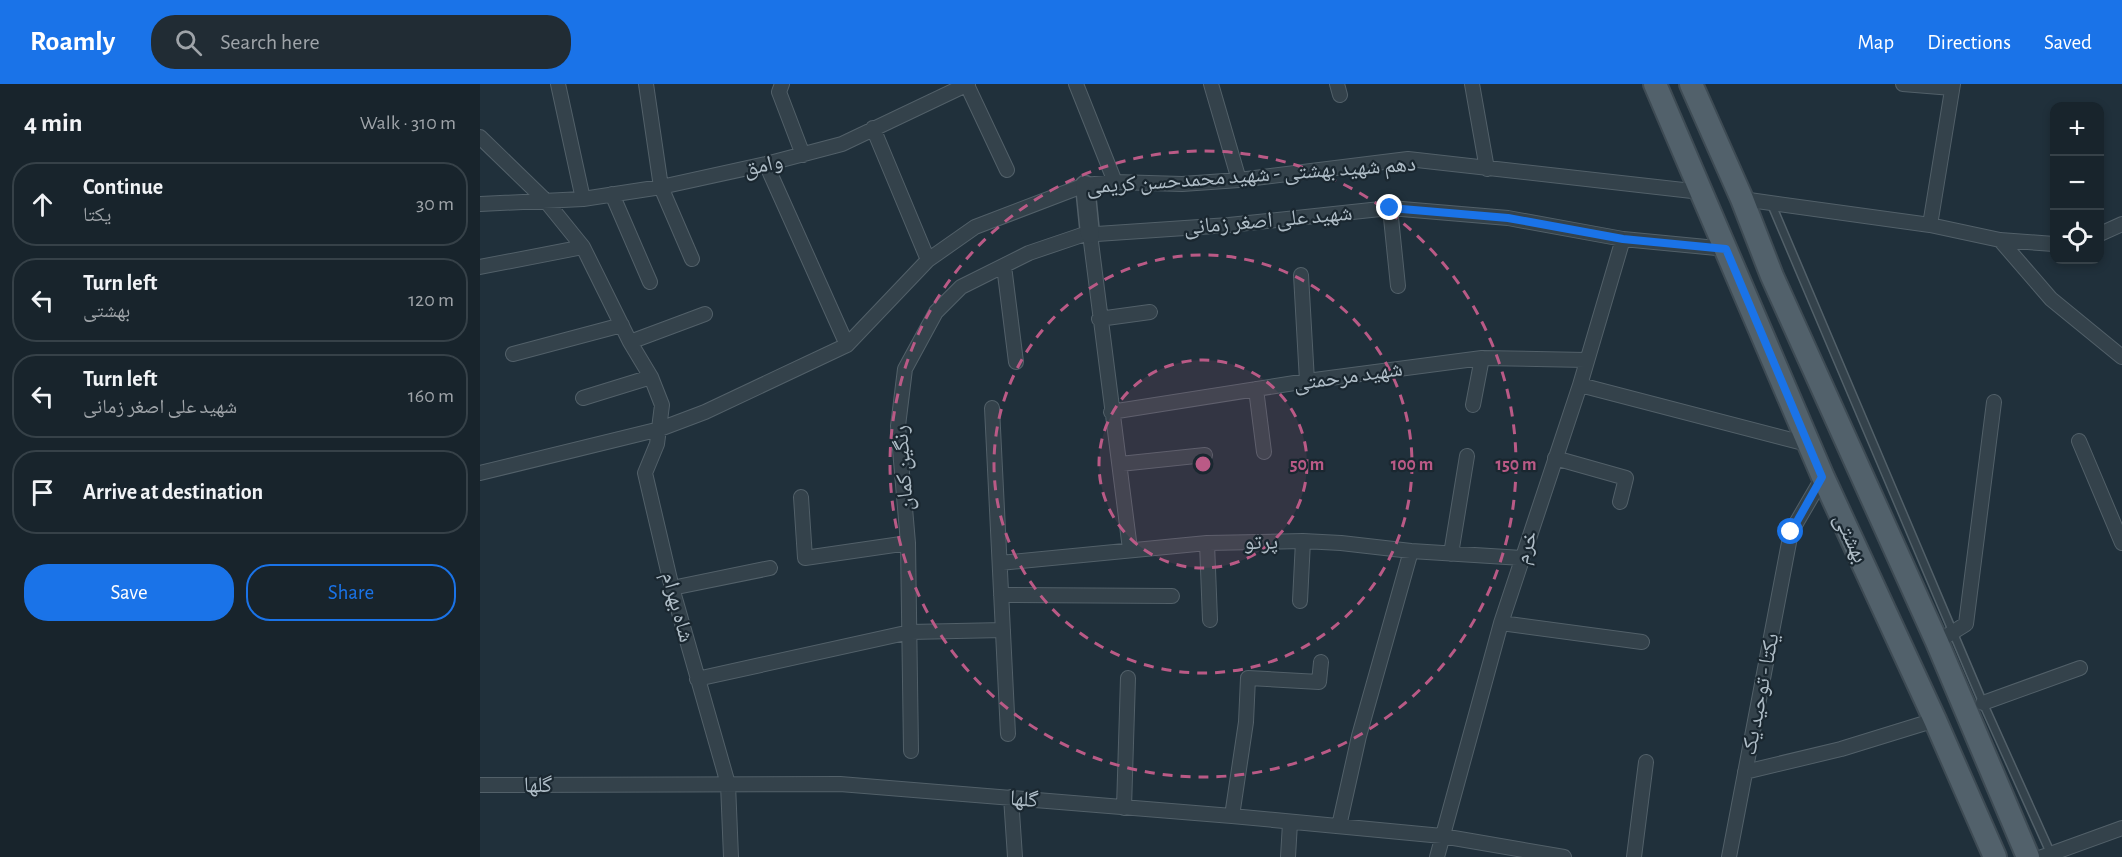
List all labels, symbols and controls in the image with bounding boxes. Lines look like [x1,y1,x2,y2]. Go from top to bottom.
search box [151,15,571,69]
icon: search [172,26,205,59]
text: Roamly [30,28,115,56]
text: Search here [220,31,320,53]
text: Map [1858,32,1894,53]
text: Directions [1927,32,2011,53]
text: Saved [2044,32,2092,53]
map controls [2050,102,2104,264]
button: + [2050,102,2104,156]
text: 4 min [24,110,83,136]
text: Walk · 310 m [360,113,456,133]
street label: وامق [741,150,785,182]
street label: دهم شهید بهشتی - شهید محمدحسن کریمی [1085,153,1417,200]
button: − [2050,156,2104,210]
text: Continue [83,176,163,198]
icon: ahead [26,188,59,221]
text: 30 m [416,194,454,214]
route end [1376,194,1402,220]
street label: شهید علی اصغر زمانی [1183,202,1354,240]
text: یکتا [83,205,111,225]
button: locate [2050,210,2104,264]
text: Turn left [83,272,157,294]
icon: left [26,284,59,317]
text: 120 m [408,290,454,310]
text: بهشتی [83,301,130,321]
street label: شهید مرحمتی [1292,357,1404,397]
text: Turn left [83,368,157,390]
icon: left [26,380,59,413]
text: 160 m [408,386,454,406]
text: شهید علی اصغر زمانی [83,397,237,417]
street label: رنگین کمان [889,424,919,512]
centre of rings [1193,454,1213,474]
text: 50 m [1290,456,1324,474]
text: 100 m [1391,456,1433,474]
text: 150 m [1496,456,1536,474]
icon: arrive [26,476,59,509]
text: Arrive at destination [83,481,263,503]
street label: بهشتی [1828,510,1872,567]
route start [1777,518,1803,544]
street label: خرم [1510,528,1545,567]
street label: پرتو [1244,531,1278,555]
button: Save [24,564,234,621]
button: Share [246,564,456,621]
street label: شاه بهرام [655,569,698,645]
street label: یکتا - توحید یک [1737,631,1784,757]
street label: گلها [524,774,552,797]
street label: گلها [1009,787,1039,812]

